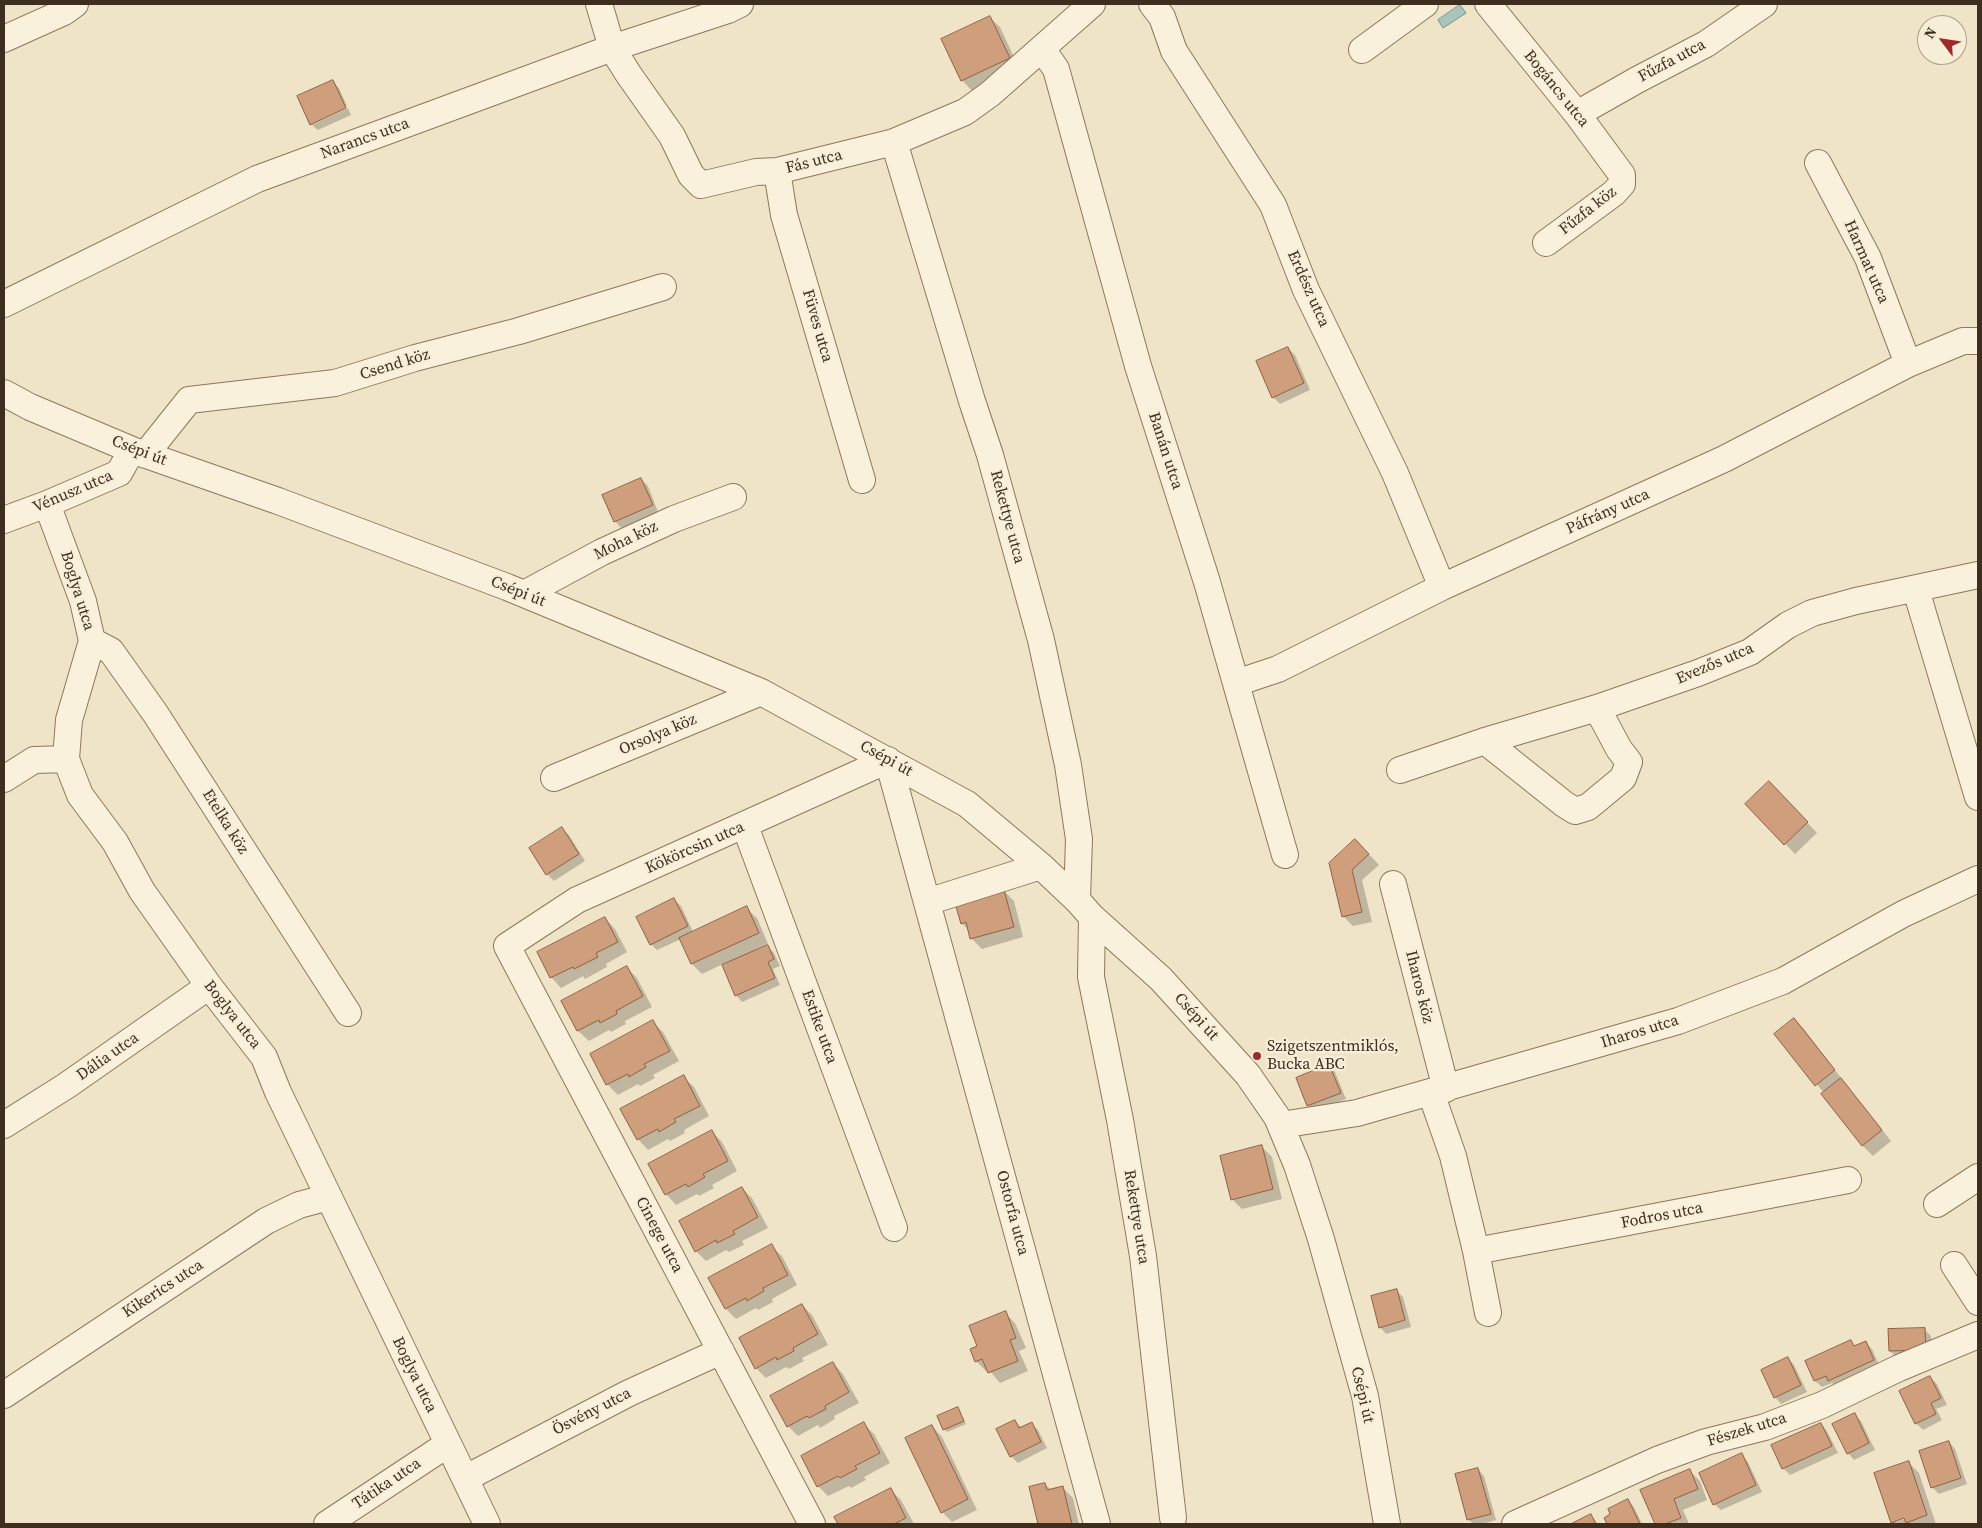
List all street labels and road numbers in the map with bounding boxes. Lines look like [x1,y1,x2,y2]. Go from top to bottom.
street label: Fűzfa utca [1635,35,1709,87]
street label: Bogáncs utca [1519,47,1593,131]
street label: Narancs utca [318,114,412,164]
street label: Fás utca [784,146,844,178]
street label: Fűzfa köz [1555,183,1621,239]
street label: Harmat utca [1839,217,1893,307]
street label: Erdész utca [1283,248,1333,330]
street label: Füves utca [797,287,837,365]
street label: Csend köz [358,345,432,385]
street label: Banán utca [1144,410,1186,492]
street label: Csépi út [109,432,169,470]
street label: Vénusz utca [30,467,116,517]
street label: Rekettye utca [985,468,1029,566]
street label: Páfrány utca [1563,485,1653,539]
street label: Moha köz [591,517,661,565]
street label: Boglya utca [56,549,98,633]
street label: Csépi út [488,572,548,612]
street label: Evezős utca [1673,639,1757,689]
street label: Orsolya köz [616,710,700,760]
street label: Csépi út [856,737,916,781]
street label: Etelka köz [198,786,252,858]
street label: Kökörcsin utca [643,818,747,878]
street label: Iharos köz [1401,949,1437,1025]
street label: Boglya utca [199,977,265,1053]
street label: Estike utca [797,987,841,1067]
street label: Csépi út [1170,989,1222,1045]
street label: Iharos utca [1599,1011,1681,1053]
street label: Dália utca [73,1029,143,1085]
street label: Ostorfa utca [991,1168,1033,1258]
street label: Rekettye utca [1119,1168,1153,1266]
street label: Cinege utca [631,1194,687,1276]
street label: Fodros utca [1619,1199,1705,1233]
street label: Kikerics utca [119,1256,207,1322]
street label: Boglya utca [387,1334,441,1416]
street label: Csépi út [1346,1365,1378,1425]
street label: Ösvény utca [549,1384,635,1440]
street label: Fészek utca [1705,1409,1789,1451]
street label: Tátika utca [349,1454,425,1514]

